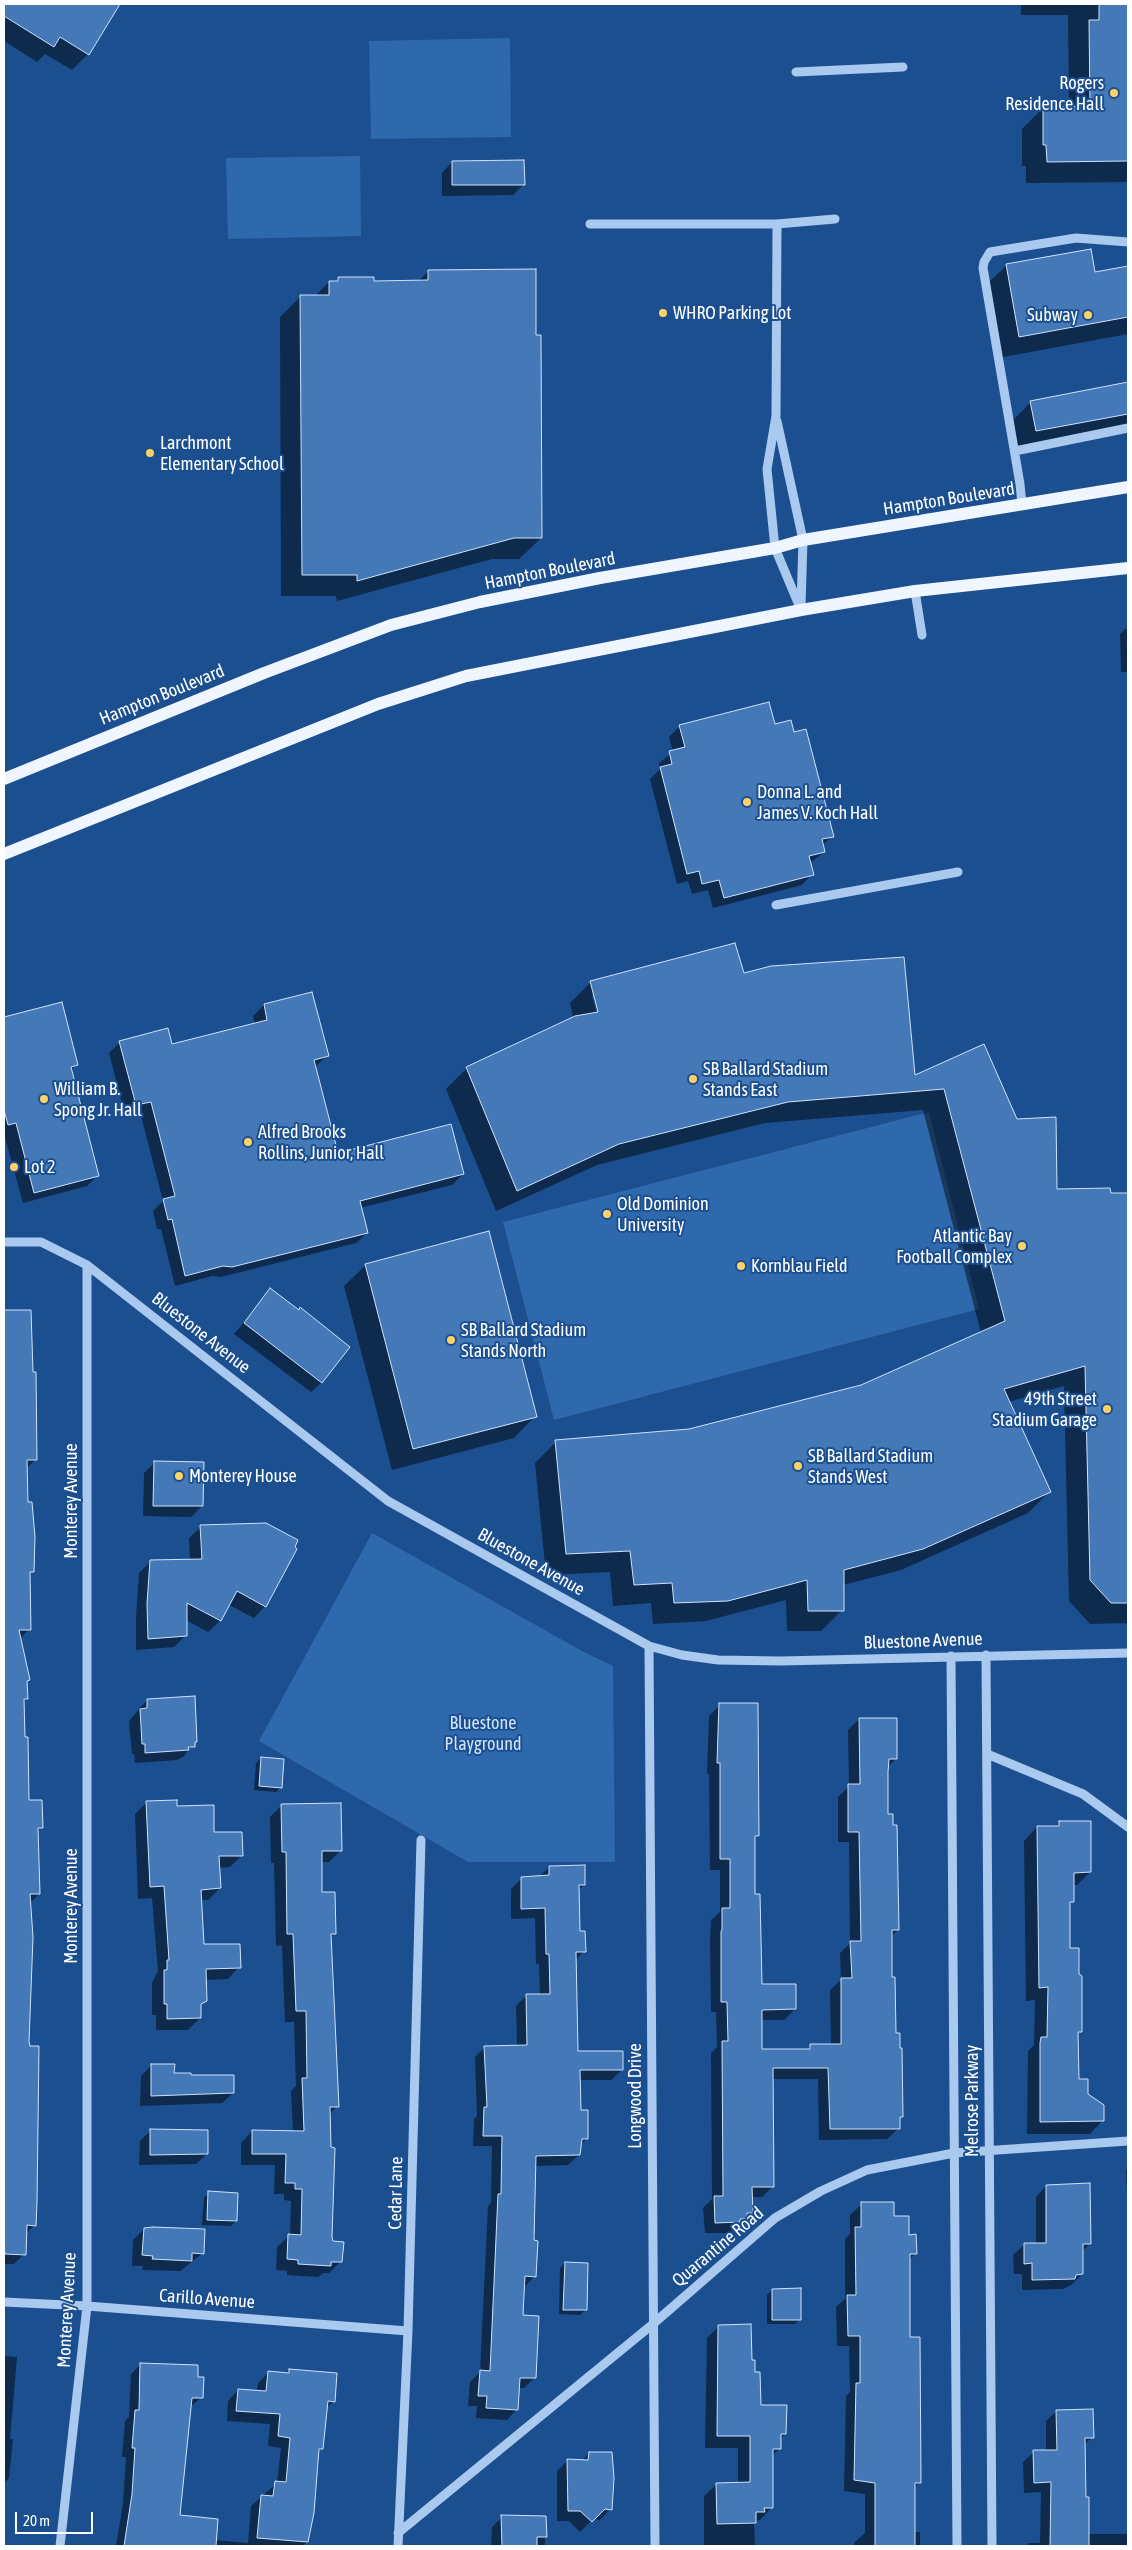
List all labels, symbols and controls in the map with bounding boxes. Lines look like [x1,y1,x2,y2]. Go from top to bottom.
place label: Rogers Residence Hall [1005,72,1104,115]
marker: Rogers Residence Hall [1108,87,1120,99]
place label: WHRO Parking Lot [673,302,792,324]
place label: Subway [1027,304,1078,326]
marker: WHRO Parking Lot [657,307,669,319]
marker: Subway [1082,309,1094,321]
place label: Larchmont Elementary School [160,432,284,474]
marker: Larchmont Elementary School [144,447,156,459]
street label: Hampton Boulevard [882,478,1016,520]
street label: Hampton Boulevard [483,548,617,594]
street label: Hampton Boulevard [96,660,228,730]
place label: Donna L. and James V. Koch Hall [757,781,878,824]
marker: Donna L. and James V. Koch Hall [741,796,753,808]
place label: SB Ballard Stadium Stands East [703,1058,828,1100]
marker: SB Ballard Stadium Stands East [687,1073,699,1085]
place label: William B. Spong Jr. Hall [54,1078,142,1120]
marker: William B. Spong Jr. Hall [38,1093,50,1105]
place label: Alfred Brooks Rollins, Junior, Hall [258,1121,384,1164]
marker: Alfred Brooks Rollins, Junior, Hall [242,1136,254,1148]
place label: Lot 2 [24,1156,56,1178]
marker: Lot 2 [8,1161,20,1173]
place label: Old Dominion University [617,1193,709,1236]
marker: Old Dominion University [601,1208,613,1220]
place label: Atlantic Bay Football Complex [896,1225,1012,1268]
marker: Atlantic Bay Football Complex [1016,1240,1028,1252]
place label: Kornblau Field [751,1255,847,1277]
marker: Kornblau Field [735,1260,747,1272]
street label: Bluestone Avenue [147,1288,255,1378]
place label: SB Ballard Stadium Stands North [461,1319,586,1362]
marker: SB Ballard Stadium Stands North [445,1334,457,1346]
place label: 49th Street Stadium Garage [992,1388,1097,1430]
marker: 49th Street Stadium Garage [1101,1403,1113,1415]
street label: Monterey Avenue [60,1443,82,1559]
place label: SB Ballard Stadium Stands West [808,1445,933,1488]
marker: SB Ballard Stadium Stands West [792,1460,804,1472]
place label: Monterey House [189,1465,297,1487]
marker: Monterey House [173,1470,185,1482]
street label: Bluestone Avenue [474,1524,588,1600]
street label: Bluestone Avenue [863,1628,983,1654]
park label: Bluestone Playground [445,1712,521,1755]
street label: Monterey Avenue [60,1848,82,1964]
street label: Longwood Drive [624,2043,646,2149]
street label: Melrose Parkway [961,2045,983,2157]
street label: Cedar Lane [385,2156,407,2230]
street label: Quarantine Road [668,2203,768,2291]
street label: Monterey Avenue [53,2252,81,2368]
street label: Carillo Avenue [158,2285,256,2313]
scale bar [18,2502,95,2534]
text: 20 m [23,2512,50,2529]

